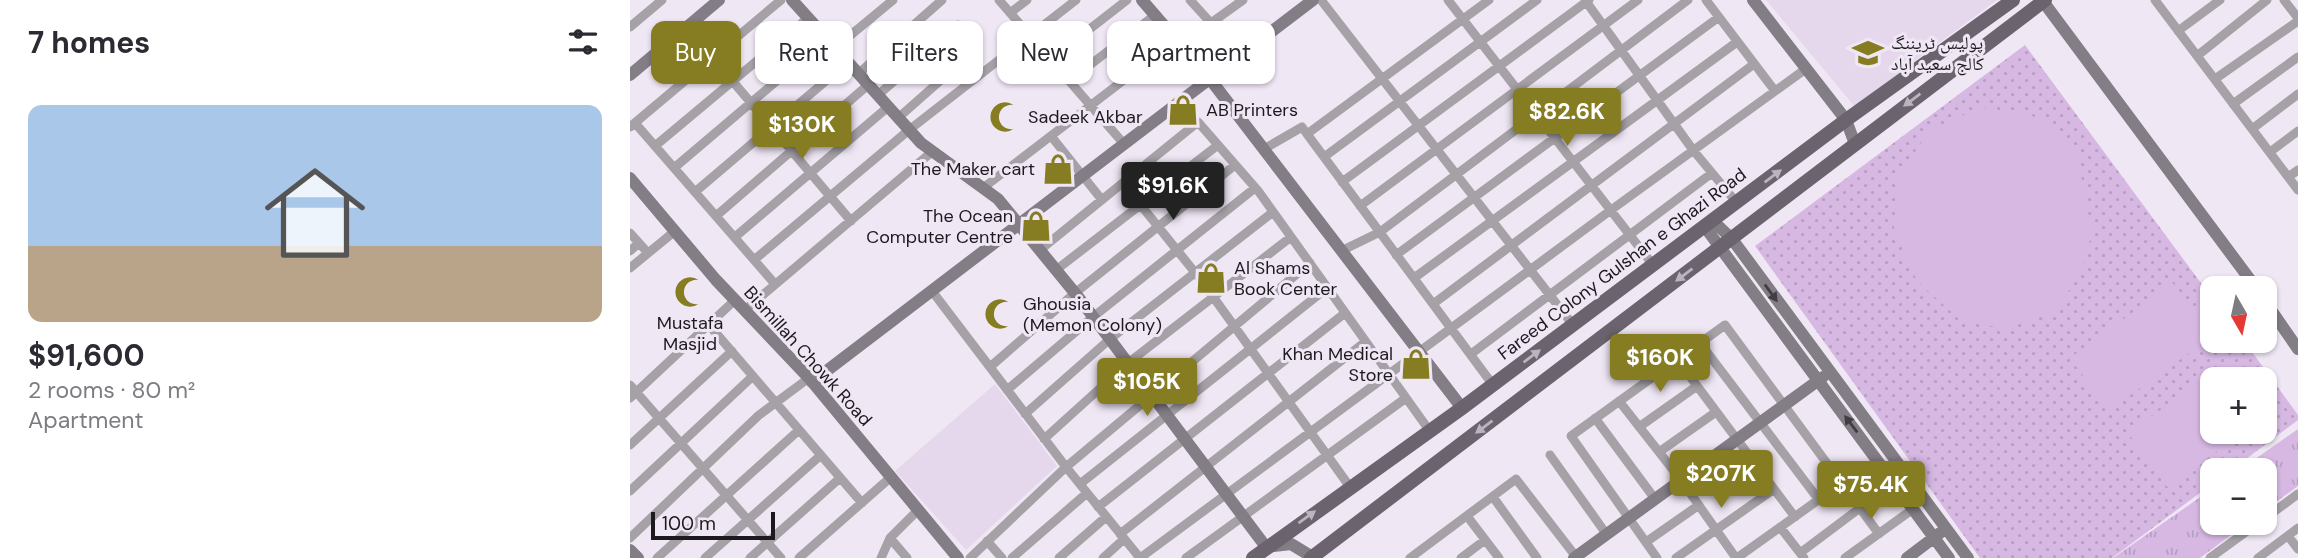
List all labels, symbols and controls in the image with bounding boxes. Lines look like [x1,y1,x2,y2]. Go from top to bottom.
chip: Buy [651,21,741,84]
chip: Rent [755,21,853,84]
chip: Filters [867,21,983,84]
chip: New [997,21,1093,84]
chip: Apartment [1107,21,1275,84]
text: 7 homes [28,23,150,62]
icon: filters [564,23,602,61]
place label: پولیس ٹریننگ کالج سعید آباد [1891,31,1984,76]
school or university icon: پولیس ٹریننگ کالج سعید آباد [1851,36,1885,70]
pin: $82.6K [1510,88,1624,148]
shop icon: AB Printers [1166,93,1200,127]
one-way arrow [1904,93,1922,108]
text: $82.6K [1529,96,1605,126]
place label: AB Printers [1206,98,1298,122]
mosque icon: Sadeek Akbar [988,100,1022,134]
pin: $130K [753,102,851,161]
place label: Sadeek Akbar [1028,105,1143,129]
text: $130K [768,109,836,139]
icon: home [252,150,378,276]
shop icon: The Maker cart [1041,152,1075,186]
place label: The Maker cart [911,157,1035,181]
pin: $91.6K [1116,162,1230,222]
street label: Fareed Colony Gulshan e Ghazi Road [1493,163,1751,365]
one-way arrow [1764,169,1782,183]
text: $91.6K [1137,170,1209,200]
place label: The Ocean Computer Centre [866,204,1013,249]
shop icon: The Ocean Computer Centre [1019,209,1053,243]
place label: Al Shams Book Center [1234,256,1338,301]
shop icon: Al Shams Book Center [1194,261,1228,295]
one-way arrow [1676,267,1694,282]
mosque icon: Mustafa Masjid [673,275,707,309]
north arrow [2200,276,2277,354]
map controls [2200,276,2277,535]
street label: Bismillah Chowk Road [739,281,877,431]
one-way arrow [1764,284,1778,302]
place label: Ghousia (Memon Colony) [1023,292,1162,337]
mosque icon: Ghousia (Memon Colony) [983,297,1017,331]
place label: Mustafa Masjid [657,311,723,356]
pin: $160K [1611,334,1709,394]
text: $91,600 [28,336,145,375]
place label: Khan Medical Store [1282,342,1393,387]
text: $160K [1626,342,1694,372]
shop icon: Khan Medical Store [1399,347,1433,381]
one-way arrow [1522,348,1540,363]
pin: $105K [1098,358,1196,418]
text: $105K [1113,366,1181,396]
button: + [2200,367,2277,444]
text: 2 rooms · 80 m² [28,375,195,405]
text: Apartment [28,405,143,435]
one-way arrow [1844,415,1858,433]
one-way arrow [1475,420,1493,435]
pin: $207K [1672,450,1770,510]
text: $207K [1686,458,1756,488]
button: − [2200,458,2277,535]
pin: $75.4K [1814,462,1928,521]
text: $75.4K [1833,469,1909,499]
scale bar [651,509,775,541]
one-way arrow [1298,510,1316,524]
text: 100 m [662,511,716,536]

